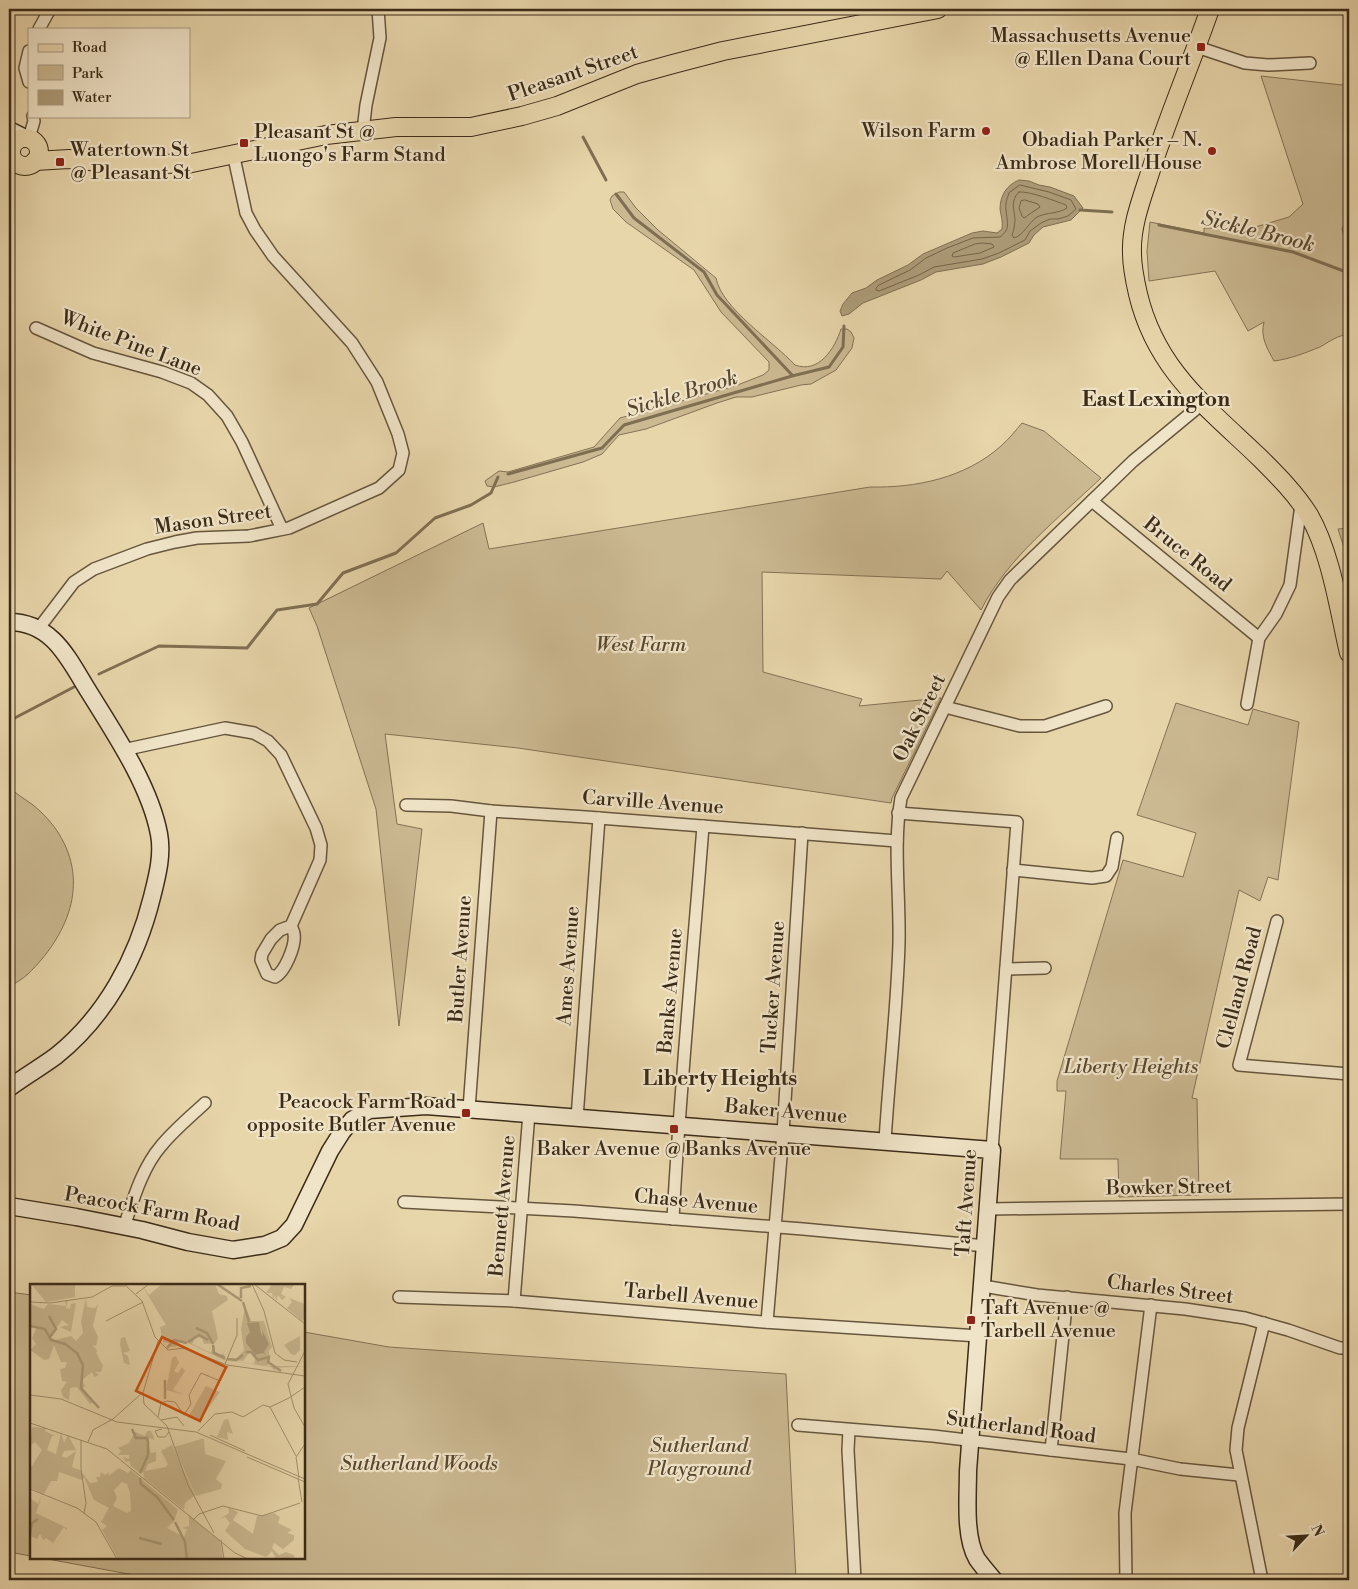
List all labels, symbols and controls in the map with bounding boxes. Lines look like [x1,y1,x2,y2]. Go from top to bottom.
place label: Massachusetts Avenue @ Ellen Dana Court [990,24,1191,72]
legend [28,28,190,118]
text: Road [72,38,107,57]
street label: Pleasant Street [505,40,641,108]
marker: Massachusetts Avenue @ Ellen Dana Court [1195,41,1207,53]
text: Park [72,64,104,83]
text: Water [71,88,112,107]
place label: Wilson Farm [860,119,976,144]
place label: Pleasant St @ Luongo's Farm Stand [254,120,446,168]
marker: Wilson Farm [980,125,992,137]
place label: Obadiah Parker – N. Ambrose Morell House [995,128,1202,176]
marker: Pleasant St @ Luongo's Farm Stand [238,137,250,149]
place label: Watertown St @ Pleasant St [69,138,191,186]
marker: Obadiah Parker – N. Ambrose Morell House [1206,145,1218,157]
marker: Watertown St @ Pleasant St [54,156,66,168]
water label: Sickle Brook [1199,205,1317,259]
street label: White Pine Lane [56,305,205,382]
water label: Sickle Brook [623,365,741,423]
district label: East Lexington [1082,387,1230,413]
street label: Mason Street [153,499,273,541]
street label: Bruce Road [1137,511,1236,598]
park label: West Farm [596,633,687,658]
street label: Oak Street [888,670,952,766]
street label: Carville Avenue [581,786,725,820]
street label: Butler Avenue [444,895,478,1024]
street label: Ames Avenue [552,905,586,1028]
street label: Tucker Avenue [757,920,791,1054]
street label: Clelland Road [1212,924,1268,1052]
street label: Banks Avenue [653,927,689,1056]
park label: Liberty Heights [1063,1055,1199,1080]
district label: Liberty Heights [643,1066,797,1092]
place label: Peacock Farm Road opposite Butler Avenue [247,1090,457,1138]
street label: Baker Avenue [723,1094,848,1130]
marker: Peacock Farm Road opposite Butler Avenue [460,1107,472,1119]
marker: Baker Avenue @ Banks Avenue [668,1123,680,1135]
street label: Bennett Avenue [484,1134,522,1279]
place label: Baker Avenue @ Banks Avenue [536,1137,811,1162]
street label: Taft Avenue [951,1148,983,1258]
street label: Bowker Street [1105,1174,1232,1202]
street label: Peacock Farm Road [62,1182,242,1238]
street label: Chase Avenue [633,1184,759,1220]
street label: Charles Street [1105,1270,1235,1310]
street label: Tarbell Avenue [623,1279,759,1315]
inset map [30,1284,305,1559]
place label: Taft Avenue @ Tarbell Avenue [981,1296,1116,1344]
marker: Taft Avenue @ Tarbell Avenue [965,1314,977,1326]
street label: Sutherland Road [945,1406,1098,1450]
park label: Sutherland Playground [646,1434,752,1482]
park label: Sutherland Woods [340,1452,498,1477]
north arrow [1280,1512,1330,1562]
text: N [1306,1522,1327,1540]

